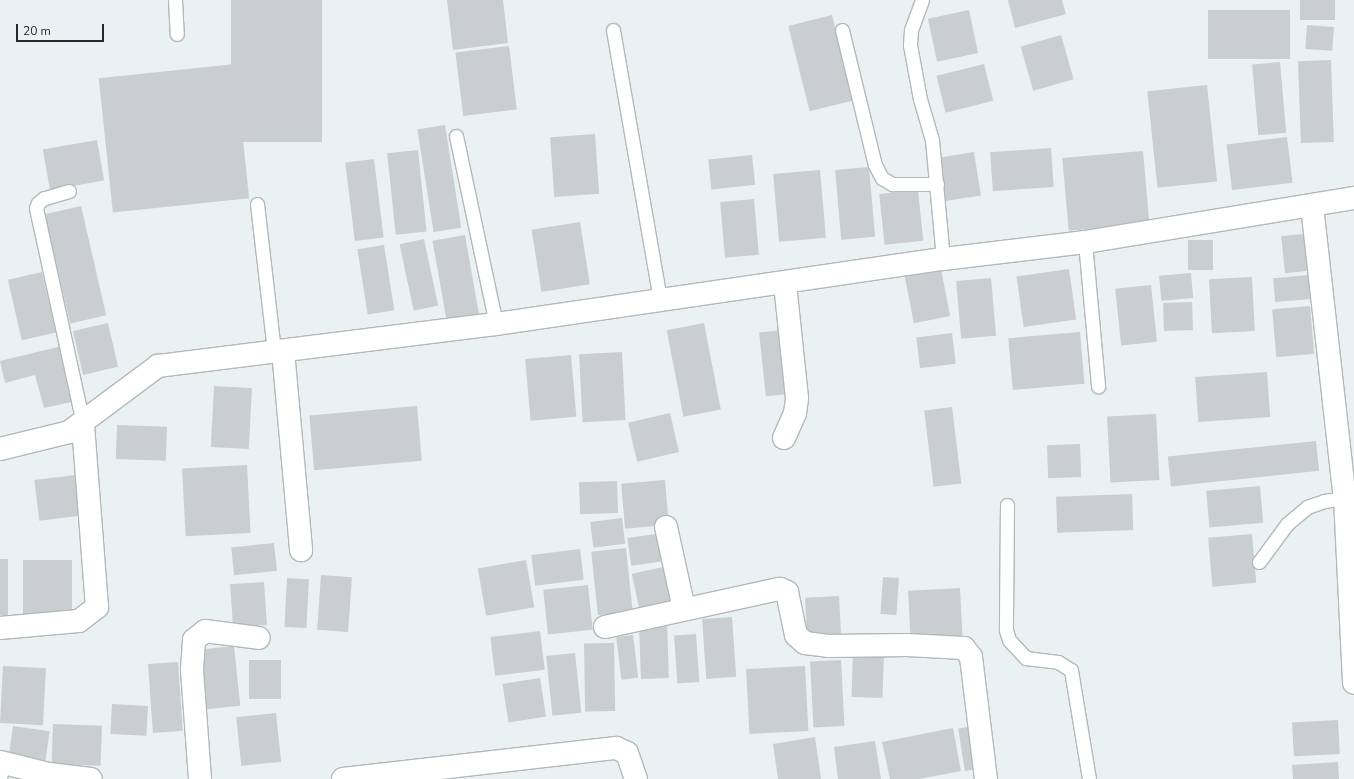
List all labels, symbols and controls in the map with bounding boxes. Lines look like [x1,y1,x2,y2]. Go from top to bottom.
scale bar [18,16,106,42]
text: 20 m [23,23,51,39]

